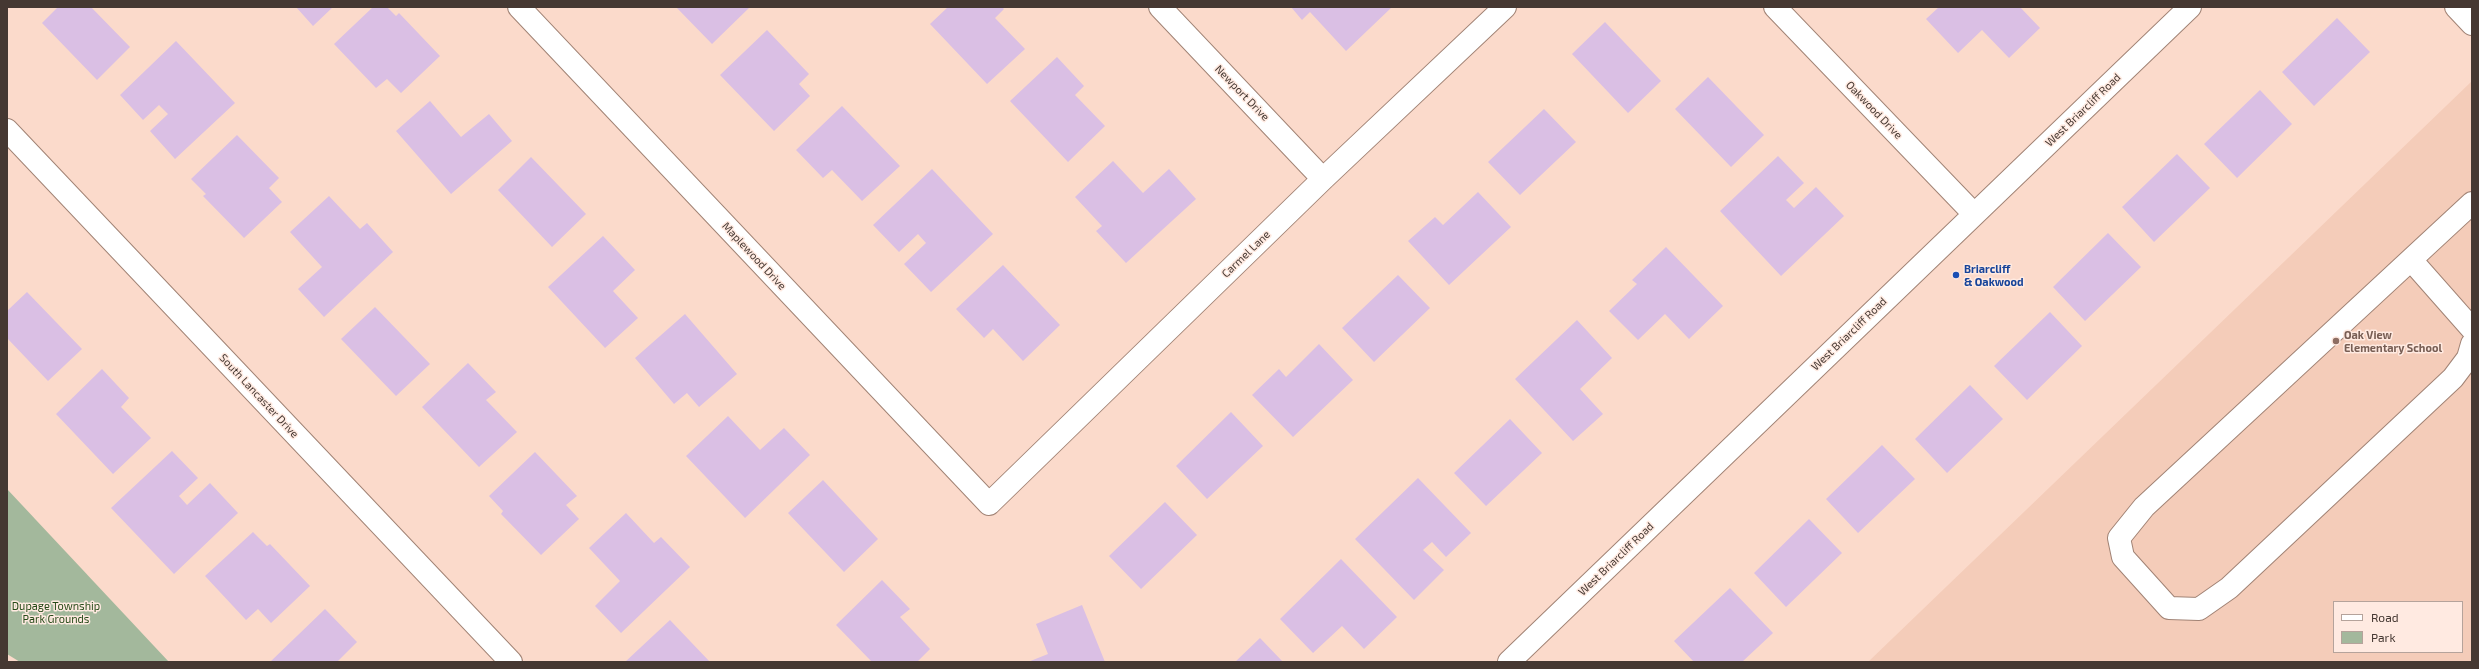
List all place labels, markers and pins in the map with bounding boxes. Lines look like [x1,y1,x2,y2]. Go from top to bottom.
place label: Briarcliff & Oakwood [1964,262,2024,288]
marker: Briarcliff & Oakwood [1951,270,1961,280]
place label: Oak View Elementary School [2344,328,2442,354]
marker: Oak View Elementary School [2331,336,2341,346]

